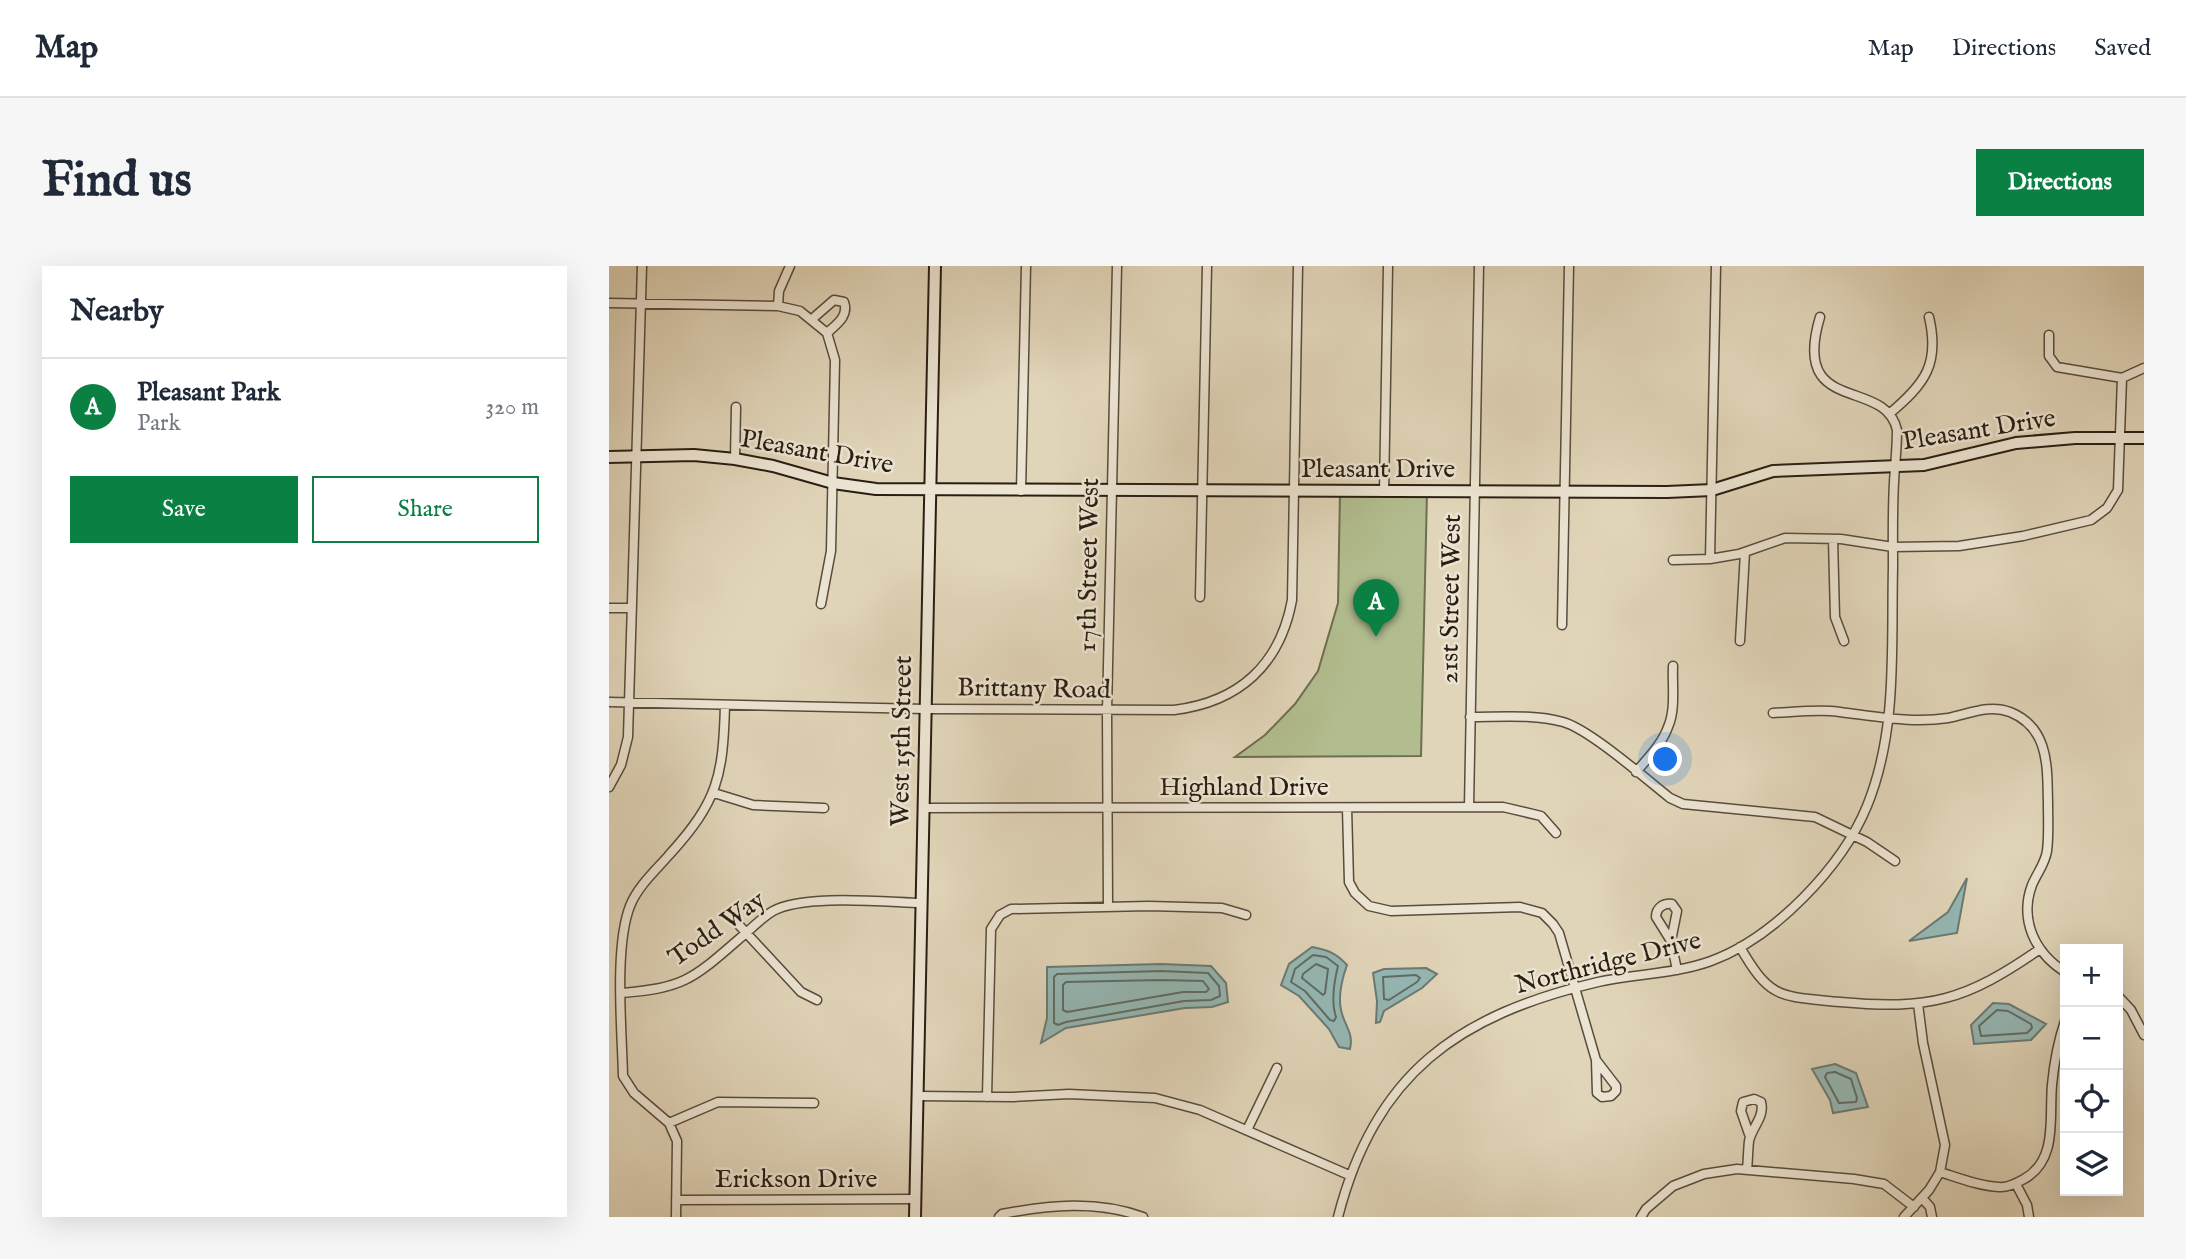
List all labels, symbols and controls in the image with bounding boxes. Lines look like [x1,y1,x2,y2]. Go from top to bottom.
text: Map [35,27,98,69]
text: Map [1868,33,1914,64]
text: Directions [1952,33,2056,64]
text: Saved [2094,33,2151,64]
button: Directions [1976,149,2144,216]
text: Find us [42,151,192,213]
text: Nearby [70,293,163,331]
text: Pleasant Park [137,376,280,409]
text: A [85,393,101,422]
text: 320 m [486,393,539,422]
street label: Pleasant Drive [1900,402,2058,458]
text: Park [137,409,181,438]
street label: Pleasant Drive [738,422,896,482]
street label: Pleasant Drive [1301,453,1455,486]
button: Save [70,476,298,543]
button: Share [312,476,539,543]
street label: 17th Street West [1071,478,1107,652]
street label: 21st Street West [1433,514,1469,684]
pin: A [1353,579,1399,637]
street label: West 15th Street [884,655,920,827]
street label: Brittany Road [957,671,1111,707]
your location [1648,742,1682,776]
street label: Highland Drive [1159,771,1329,804]
street label: Todd Way [662,884,772,974]
street label: Northridge Drive [1512,924,1704,1002]
map controls [2060,944,2123,1196]
button: + [2060,944,2123,1007]
button: − [2060,1007,2123,1070]
button: locate [2060,1070,2123,1133]
button: layers [2060,1133,2123,1196]
street label: Erickson Drive [715,1163,877,1196]

